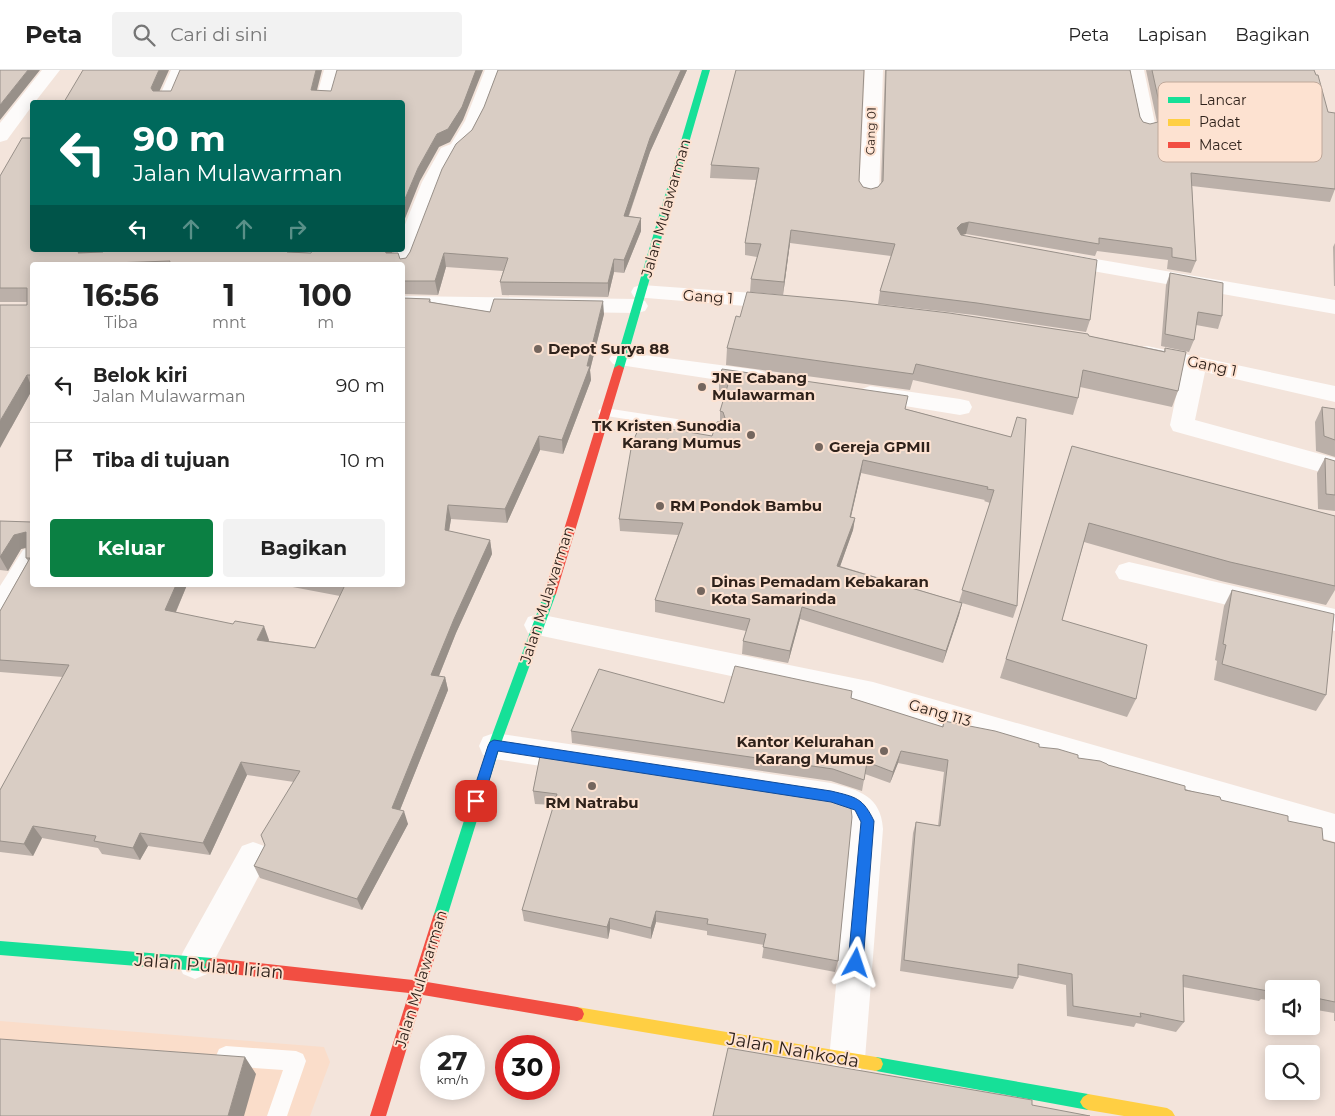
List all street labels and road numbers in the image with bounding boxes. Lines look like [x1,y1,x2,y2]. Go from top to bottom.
street label: Gang 01 [862,107,879,155]
street label: Jalan Mulawarman [636,137,694,280]
street label: Gang 1 [682,285,734,308]
street label: Gang 1 [1186,351,1239,380]
street label: Jalan Mulawarman [515,524,578,667]
street label: Gang 113 [907,695,974,730]
street label: Jalan Mulawarman [390,908,451,1051]
street label: Jalan Pulau Irian [133,948,284,983]
street label: Jalan Nahkoda [724,1027,861,1072]

